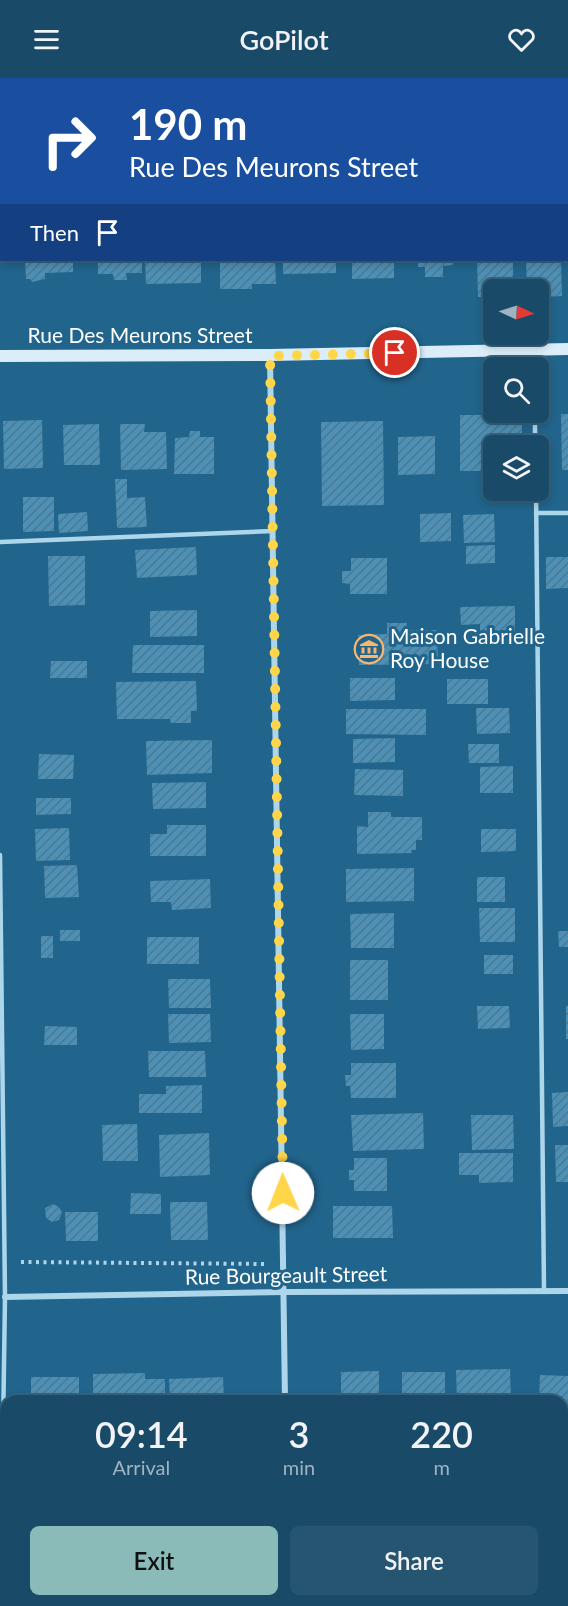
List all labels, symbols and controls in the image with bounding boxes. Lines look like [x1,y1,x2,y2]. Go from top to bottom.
icon: menu [30,23,63,56]
text: GoPilot [239,23,329,56]
icon: heart [505,23,538,56]
text: 190 m [129,99,247,149]
icon: right [30,102,108,180]
text: Rue Des Meurons Street [129,150,418,183]
icon: arrive [91,216,124,249]
text: Then [30,219,79,246]
north arrow [483,279,549,345]
map controls [483,279,549,501]
street label: Rue Des Meurons Street [28,322,253,347]
pin [369,327,420,378]
icon: arrive [378,336,411,369]
button: search [483,357,549,423]
button: layers [483,435,549,501]
place label: Maison Gabrielle Roy House [390,623,545,672]
museum icon: Maison Gabrielle Roy House [353,633,385,665]
position arrow [251,1161,315,1225]
street label: Rue Bourgeault Street [185,1260,388,1289]
text: 09:14 [95,1412,188,1456]
text: 3 [289,1412,309,1456]
text: 220 [410,1412,473,1456]
text: Arrival [113,1455,170,1479]
text: min [283,1455,315,1479]
text: m [433,1455,450,1479]
button: Exit [30,1526,278,1595]
button: Share [290,1526,538,1595]

